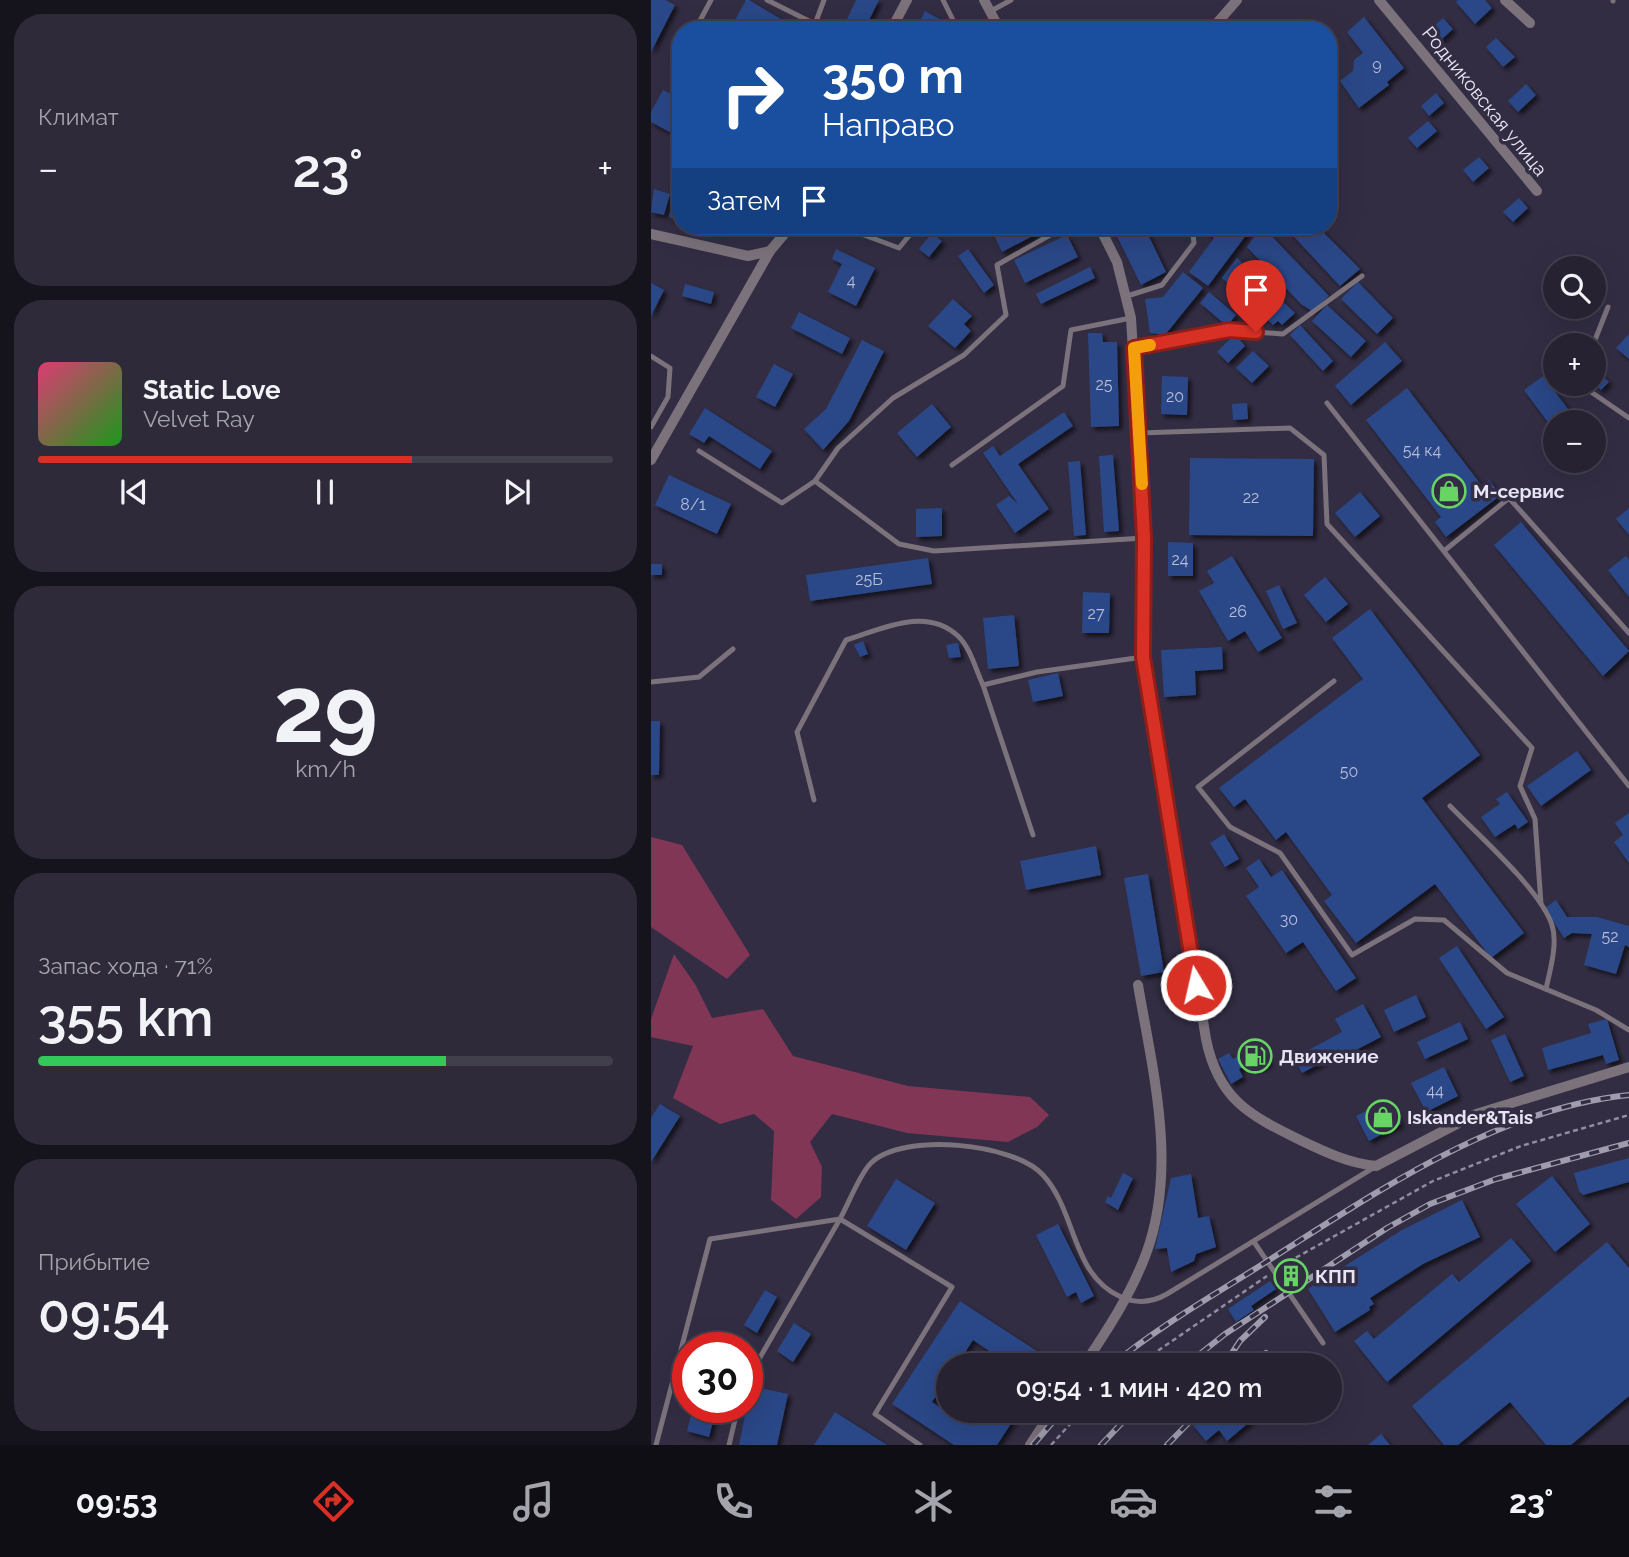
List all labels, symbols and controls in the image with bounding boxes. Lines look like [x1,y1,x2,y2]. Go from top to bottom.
street label: Родниковская улица [1418,22,1552,180]
text: 350 m [822,47,964,104]
icon: right [707,49,798,140]
house number: 9 [1372,55,1382,74]
text: Климат [38,103,119,130]
text: Направо [822,106,954,143]
text: 23° [293,138,363,199]
text: − [38,146,58,191]
text: + [597,146,613,191]
icon: arrive [795,182,833,220]
text: Затем [707,186,781,216]
map controls [1543,256,1606,473]
button: search [1543,256,1606,319]
pin [1226,260,1286,332]
house number: 4 [847,271,856,290]
icon: arrive [1237,271,1275,309]
button: + [1543,333,1606,396]
text: Static Love [143,375,281,405]
house number: 25 [1095,375,1113,394]
house number: 20 [1166,387,1184,406]
text: Velvet Ray [143,405,255,432]
button: − [1543,410,1606,473]
house number: 54 к4 [1403,441,1442,460]
shop icon: М-сервис [1430,472,1468,510]
icon: previous [115,473,153,511]
icon: pause [306,473,344,511]
icon: next [498,473,536,511]
place label: М-сервис [1473,480,1565,502]
house number: 22 [1243,488,1259,507]
house number: 8/1 [680,495,706,514]
house number: 24 [1171,550,1189,569]
house number: 25Б [855,570,883,589]
house number: 26 [1229,602,1247,621]
house number: 27 [1088,604,1105,623]
text: 29 [273,656,378,763]
text: km/h [295,755,356,782]
house number: 50 [1340,762,1358,781]
house number: 30 [1280,910,1298,929]
house number: 52 [1601,927,1619,946]
position arrow [1159,948,1233,1022]
text: Запас хода · 71% [38,952,213,979]
text: 355 km [38,987,213,1048]
fuel station icon: Движение [1236,1037,1274,1075]
place label: Движение [1279,1045,1379,1067]
house number: 44 [1426,1081,1444,1100]
shop icon: Iskander&Tais [1364,1098,1402,1136]
place label: Iskander&Tais [1407,1106,1533,1128]
text: Прибытие [38,1248,150,1275]
building icon: КПП [1272,1257,1310,1295]
place label: КПП [1315,1265,1356,1287]
text: 09:54 [38,1283,170,1344]
speed limit sign: 30 [672,1332,763,1423]
text: 09:54 · 1 мин · 420 m [1016,1373,1262,1403]
icon: directions [309,1477,358,1526]
icon: music [509,1477,558,1526]
icon: phone [709,1477,758,1526]
icon: climate [909,1477,958,1526]
icon: car [1109,1477,1158,1526]
icon: filters [1309,1477,1358,1526]
text: 09:53 [76,1483,158,1520]
text: 23° [1509,1483,1553,1520]

